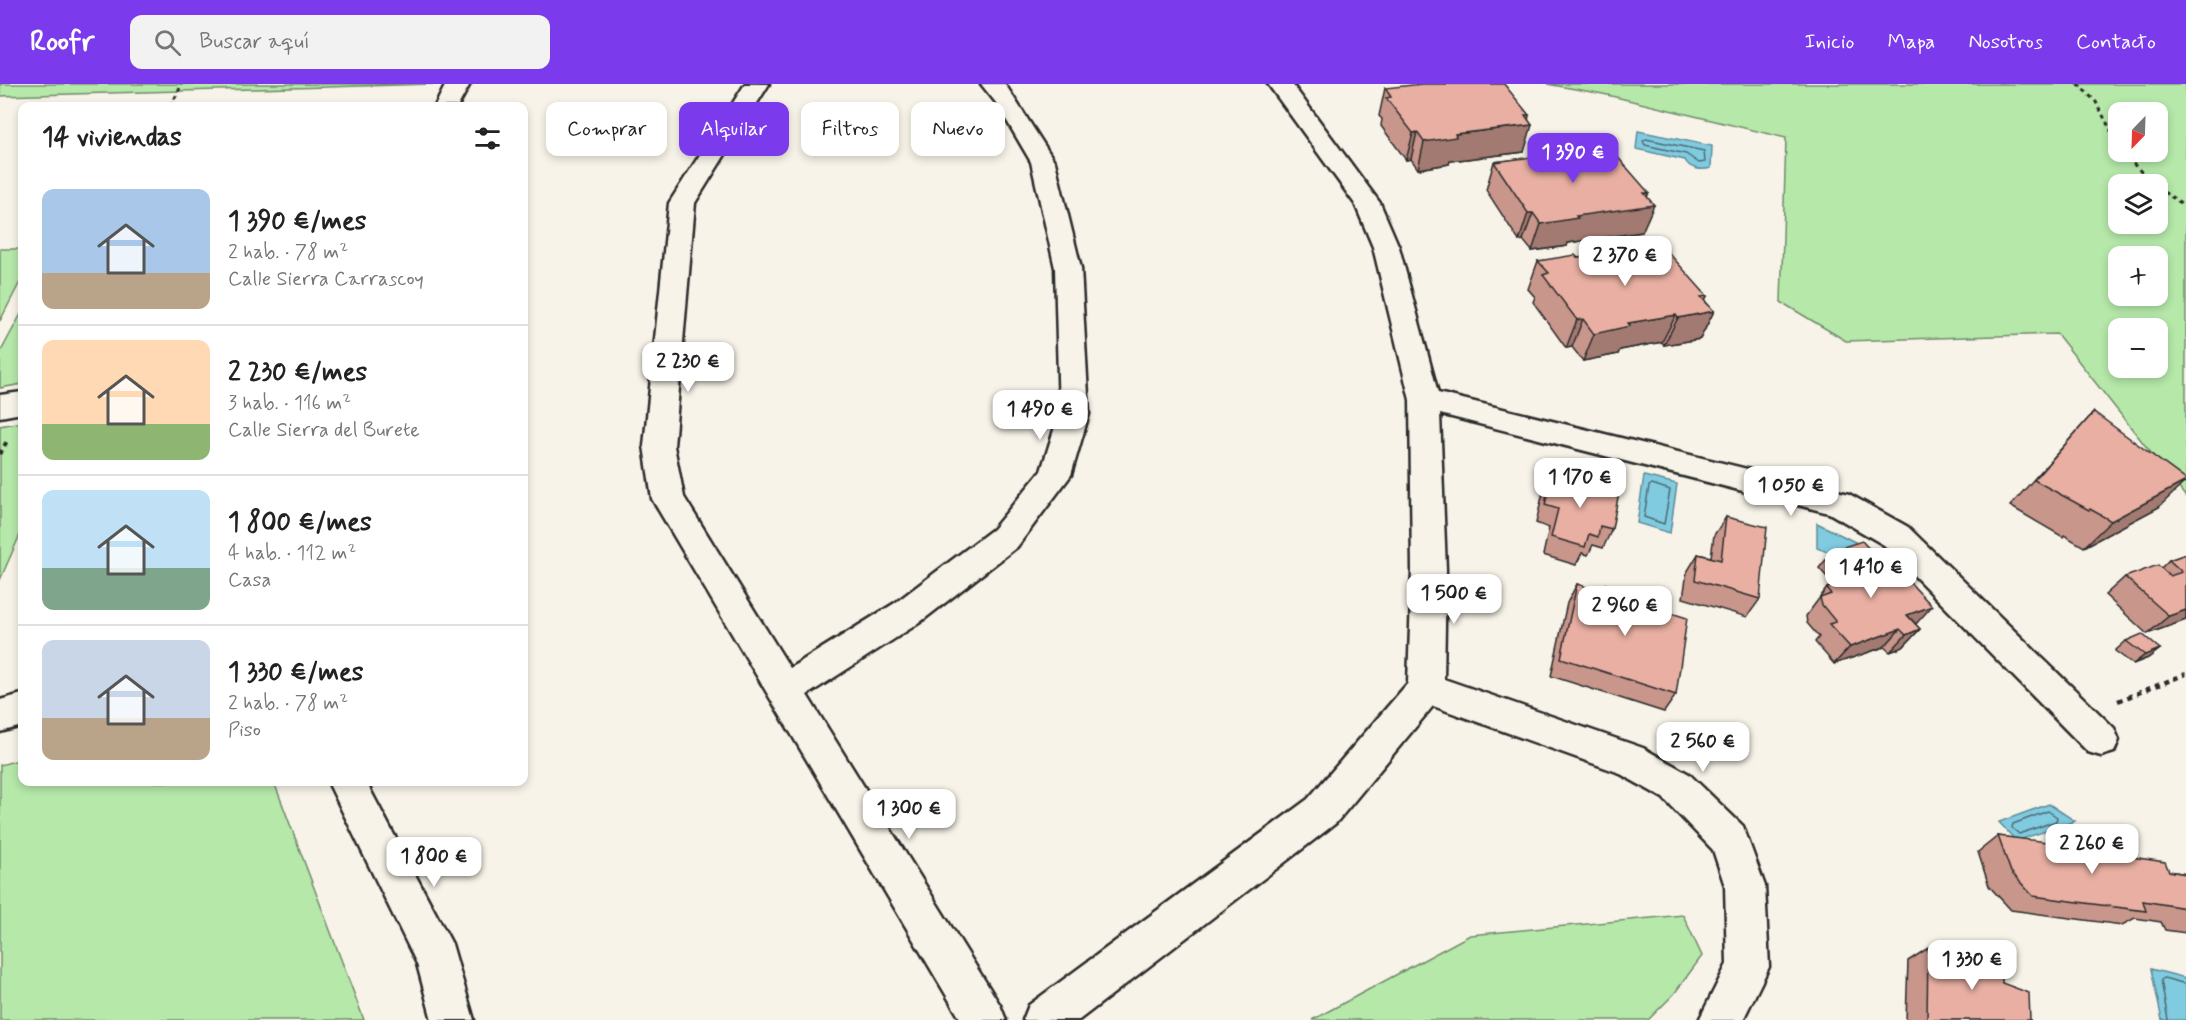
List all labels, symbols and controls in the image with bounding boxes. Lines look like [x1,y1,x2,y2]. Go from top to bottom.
search box [130,15,550,69]
text: Roofr [30,24,94,61]
icon: search [151,26,184,59]
text: Buscar aquí [199,28,310,56]
text: Inicio [1805,28,1855,56]
text: Mapa [1888,28,1935,56]
text: Nosotros [1968,28,2043,56]
text: Contacto [2076,28,2156,56]
chip: Comprar [546,102,667,156]
chip: Alquilar [679,102,789,156]
chip: Filtros [801,102,899,156]
chip: Nuevo [911,102,1005,156]
north arrow [2108,102,2168,162]
map controls [2108,102,2168,378]
text: 14 viviendas [42,121,182,155]
icon: filters [471,122,504,155]
pin: 1 390 € [1518,133,1628,184]
text: 1 390 € [1541,139,1605,166]
button: layers [2108,174,2168,234]
text: 1 390 €/mes [228,205,366,239]
icon: home [90,213,162,285]
pin: 2 370 € [1570,236,1680,287]
text: 2 hab. · 78 m² [228,239,348,266]
text: 2 370 € [1593,242,1657,269]
button: + [2108,246,2168,306]
text: Calle Sierra Carrascoy [228,266,424,293]
button: − [2108,318,2168,378]
pin: 2 230 € [633,342,743,393]
text: 2 230 € [656,348,720,375]
text: 2 230 €/mes [228,356,367,390]
icon: home [90,364,162,436]
text: 3 hab. · 116 m² [228,390,351,417]
pin: 1 490 € [985,390,1095,441]
text: 1 490 € [1007,396,1073,423]
text: Calle Sierra del Burete [228,417,420,444]
pin: 1 170 € [1525,458,1635,509]
text: 1 170 € [1548,464,1612,491]
pin: 1 050 € [1736,466,1846,517]
text: 1 050 € [1758,472,1824,499]
text: 1 800 €/mes [228,506,372,540]
icon: home [90,514,162,586]
text: 4 hab. · 112 m² [228,540,356,567]
pin: 1 410 € [1816,548,1926,599]
text: 1 410 € [1839,554,1903,581]
text: Casa [228,567,271,594]
pin: 1 500 € [1399,574,1509,625]
text: 1 500 € [1421,580,1487,607]
pin: 2 960 € [1570,586,1680,637]
text: 2 960 € [1592,592,1658,619]
text: 1 330 €/mes [228,656,363,690]
icon: home [90,664,162,736]
text: 2 hab. · 78 m² [228,690,348,717]
text: Piso [228,717,261,744]
pin: 2 560 € [1648,722,1758,773]
text: 2 560 € [1671,728,1736,755]
pin: 1 300 € [854,789,964,840]
text: 1 300 € [877,795,941,822]
pin: 2 260 € [2037,824,2147,875]
text: 2 260 € [2060,830,2124,857]
pin: 1 800 € [379,837,489,888]
text: 1 800 € [400,843,468,870]
pin: 1 330 € [1917,940,2027,991]
text: 1 330 € [1942,946,2002,973]

